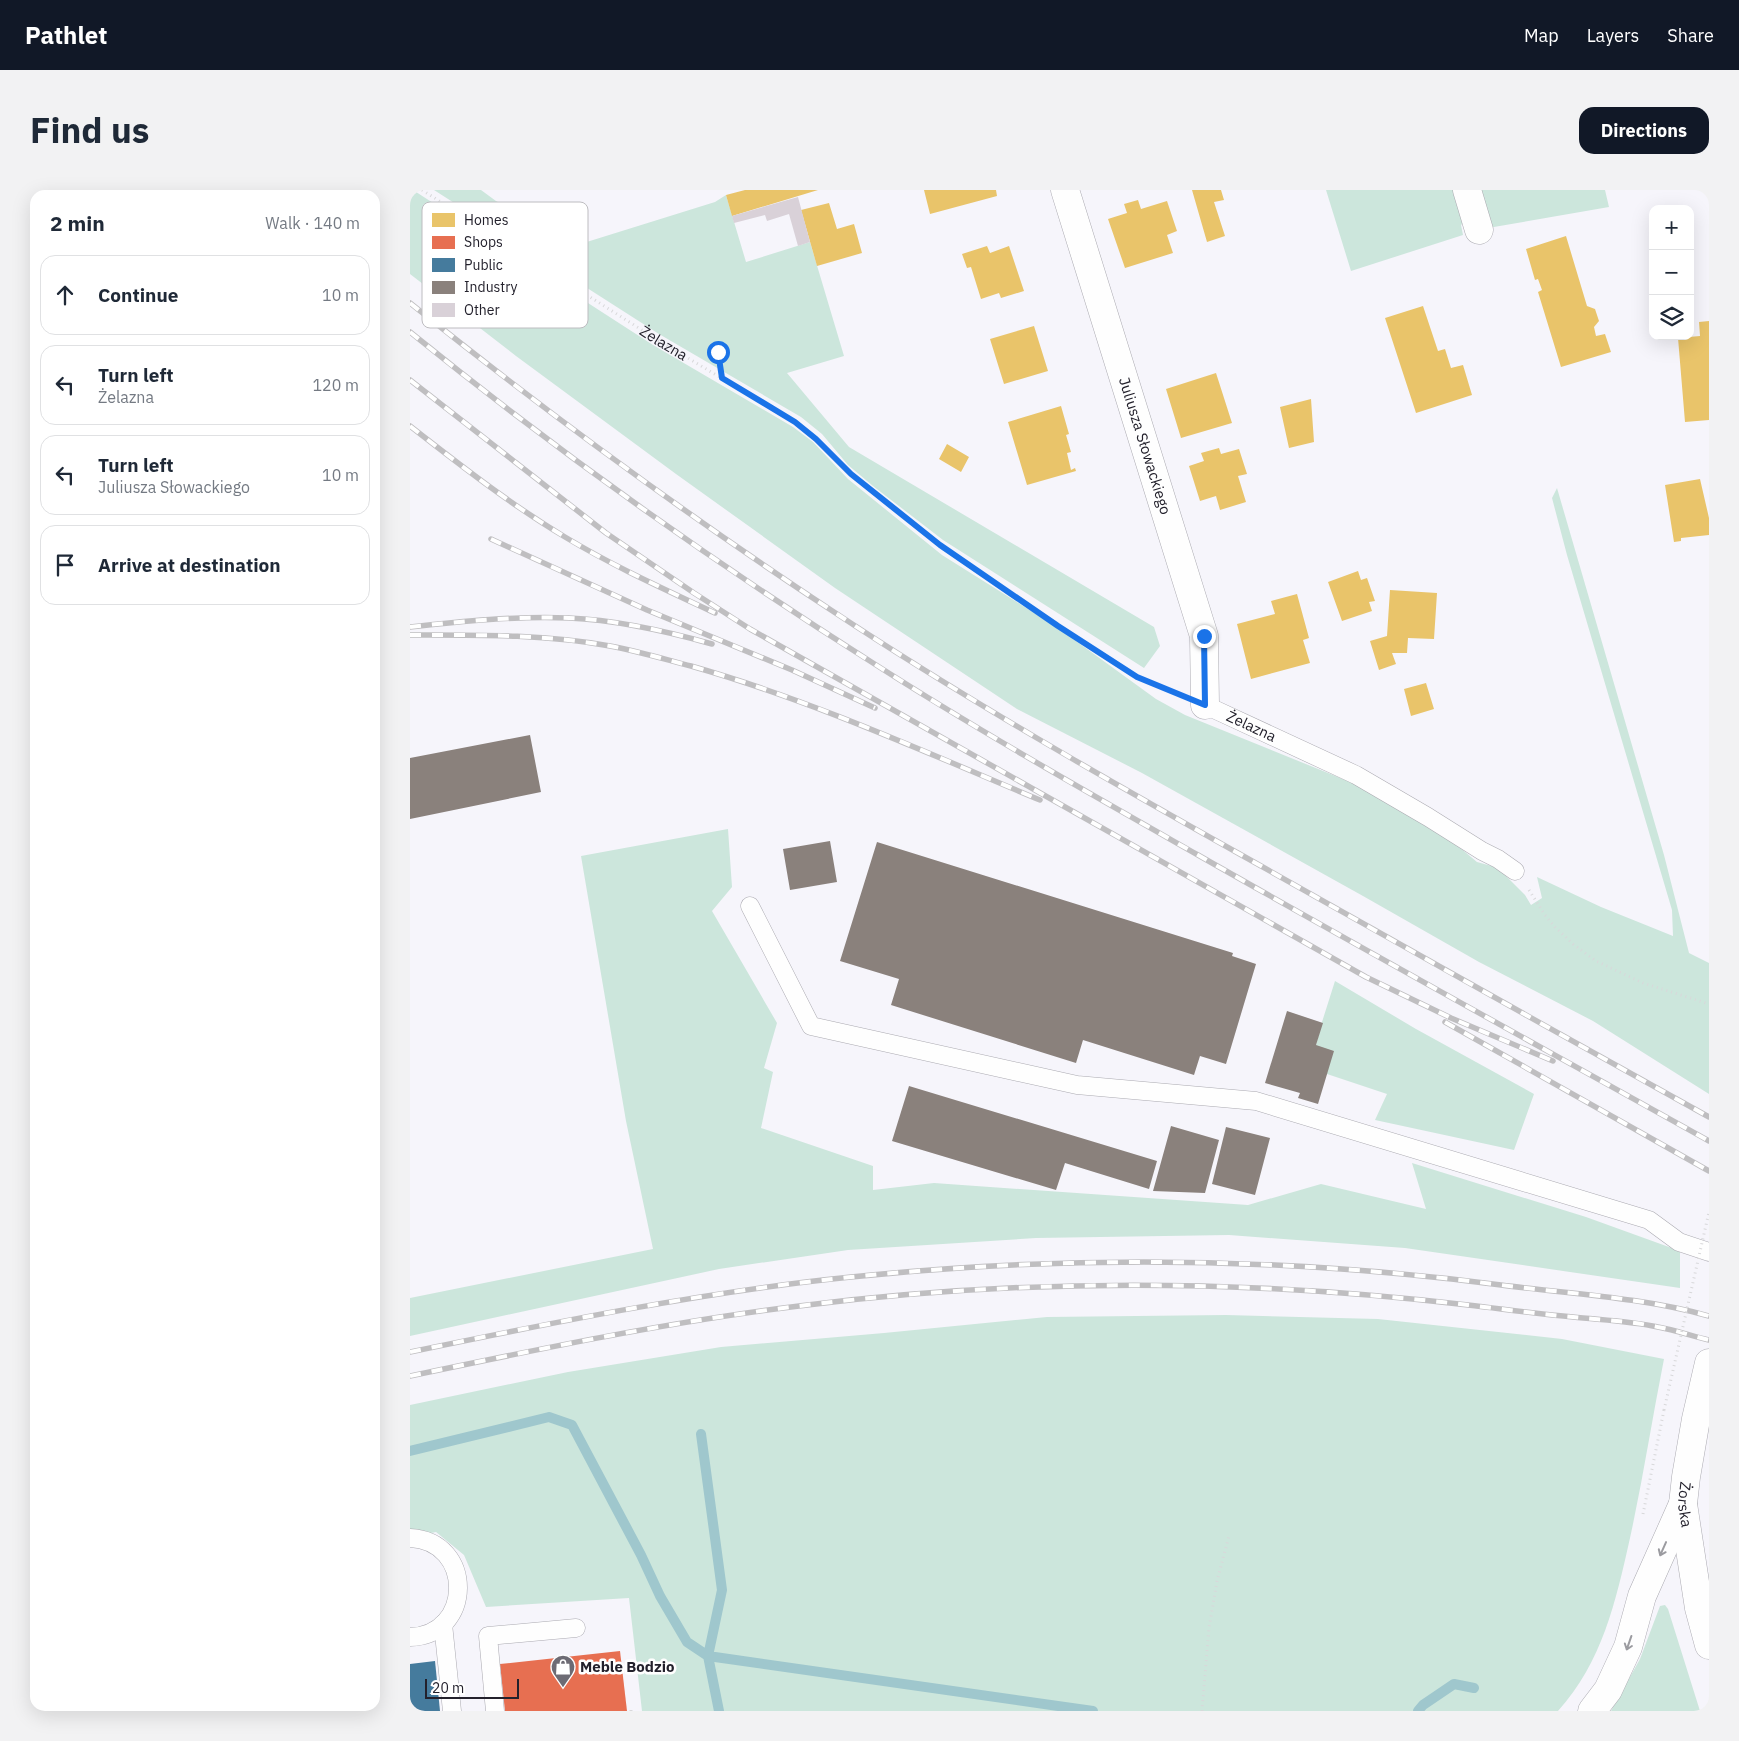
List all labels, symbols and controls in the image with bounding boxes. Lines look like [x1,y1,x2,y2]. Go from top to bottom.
text: Pathlet [25,19,107,51]
text: Map [1524,24,1559,47]
text: Layers [1587,24,1639,47]
text: Share [1667,24,1714,47]
text: Find us [30,107,149,153]
button: Directions [1579,107,1709,154]
legend [422,202,588,328]
map controls [1649,205,1694,340]
button: + [1649,205,1694,250]
text: 2 min [50,209,105,237]
text: Homes [464,211,509,229]
text: Walk · 140 m [265,213,360,233]
text: Shops [464,233,503,251]
button: − [1649,250,1694,295]
text: Public [464,256,503,274]
text: Industry [464,278,518,296]
icon: ahead [51,281,79,309]
text: Continue [98,283,178,307]
text: 10 m [322,285,359,305]
button: layers [1649,295,1694,340]
text: Other [464,301,500,319]
street label: Żelazna [636,321,691,365]
route start [707,341,730,364]
text: Turn left [98,363,174,387]
icon: left [51,371,79,399]
text: 120 m [312,375,359,395]
street label: Juliusza Słowackiego [1115,375,1176,517]
text: Żelazna [98,387,154,407]
text: Turn left [98,453,174,477]
icon: left [51,461,79,489]
text: 10 m [322,465,359,485]
text: Juliusza Słowackiego [98,477,250,497]
icon: arrive [51,551,79,579]
text: Arrive at destination [98,553,281,577]
route end [1193,625,1216,648]
street label: Żelazna [1224,706,1279,746]
street label: Żorska [1674,1481,1696,1528]
one-way arrow [1658,1541,1668,1556]
one-way arrow [1624,1635,1633,1650]
shop icon: Meble Bodzio [550,1654,576,1688]
place label: Meble Bodzio [580,1657,674,1676]
scale bar [425,1676,519,1699]
text: 20 m [432,1679,464,1697]

